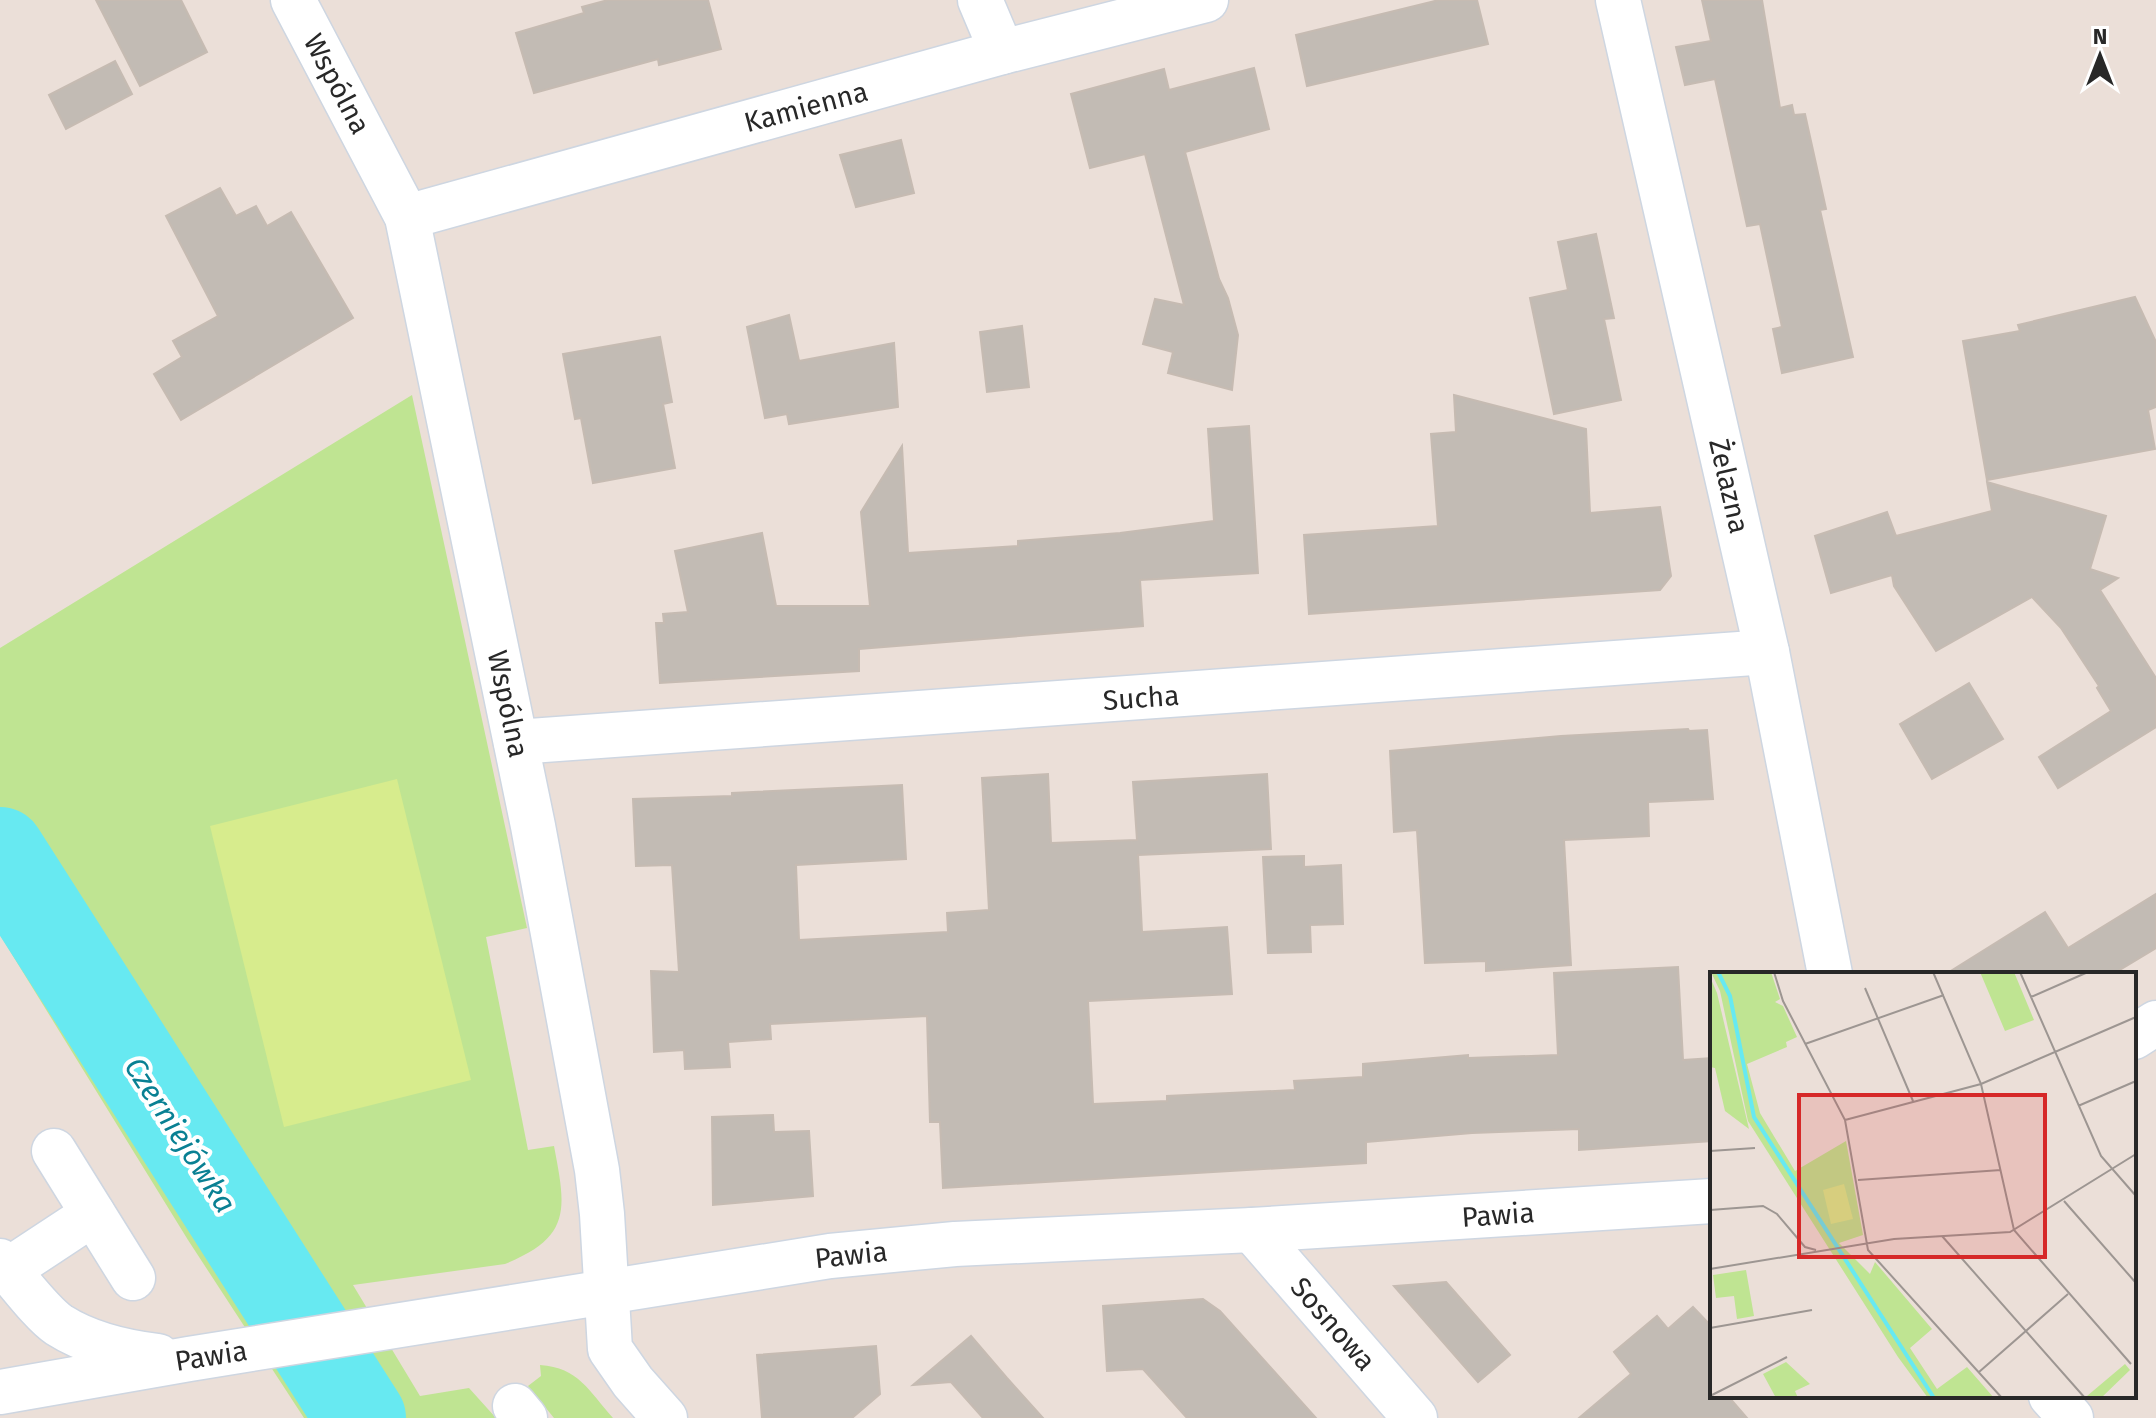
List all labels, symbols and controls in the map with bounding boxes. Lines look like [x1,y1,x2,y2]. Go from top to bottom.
north arrow [2060,16,2140,96]
text: N [2093,23,2107,50]
street label: Wspólna [297,28,377,140]
street label: Kamienna [741,75,871,139]
street label: Żelazna [1702,435,1756,537]
street label: Wspólna [481,647,535,761]
street label: Sucha [1102,679,1180,717]
inset map [1710,972,2136,1398]
water label: Czerniejówka [116,1051,244,1219]
street label: Pawia [1460,1196,1536,1234]
street label: Pawia [813,1235,889,1275]
street label: Sosnowa [1284,1271,1382,1377]
street label: Pawia [172,1334,250,1378]

